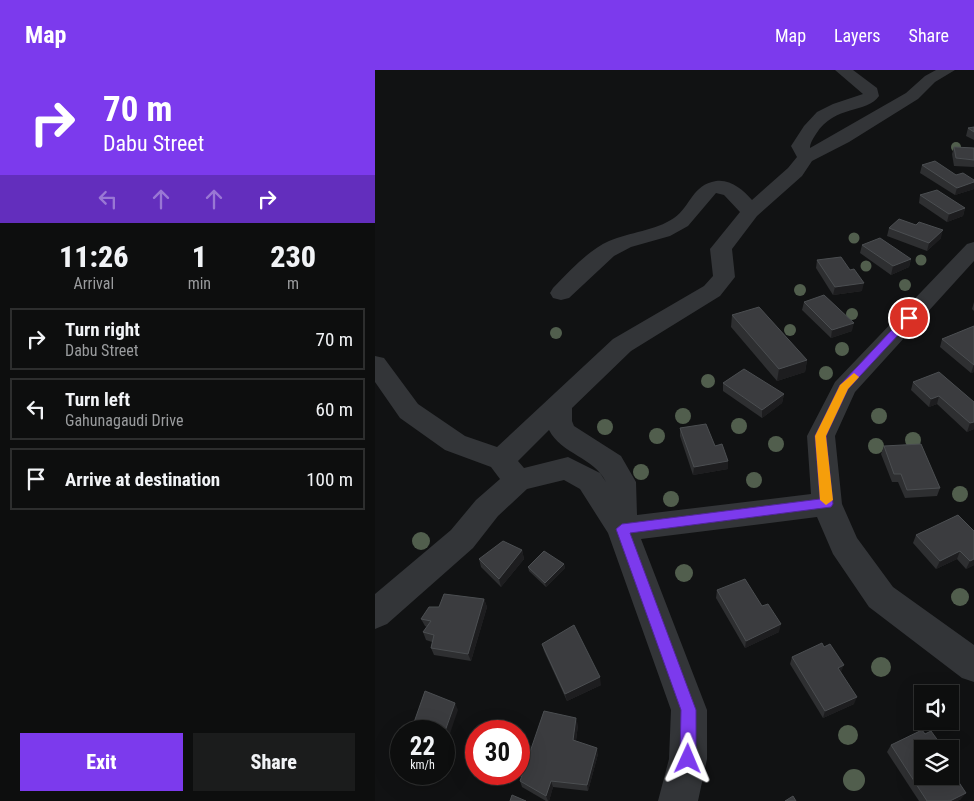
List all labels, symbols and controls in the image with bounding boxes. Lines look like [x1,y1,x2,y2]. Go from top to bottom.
text: Map [25,21,66,49]
text: Map [775,25,806,46]
text: Layers [834,25,881,46]
text: Share [909,25,949,46]
text: 70 m [103,89,172,130]
icon: right [20,90,85,155]
text: Dabu Street [103,131,204,156]
icon: left [94,185,122,213]
icon: ahead [147,185,175,213]
icon: ahead [200,185,228,213]
icon: right [253,185,281,213]
text: 11:26 [59,239,129,274]
text: 1 [192,239,207,274]
text: 230 [270,239,316,274]
text: Arrival [73,274,114,293]
text: min [188,274,211,293]
text: m [287,274,299,293]
pin [888,297,930,339]
icon: arrive [895,304,923,332]
text: Turn right [65,318,140,341]
icon: right [22,325,50,353]
text: 70 m [316,328,353,351]
text: Dabu Street [65,341,139,360]
text: Turn left [65,388,130,411]
icon: left [22,395,50,423]
text: 60 m [316,398,353,421]
text: Gahunagaudi Drive [65,411,183,430]
icon: arrive [22,465,50,493]
text: Arrive at destination [65,468,220,491]
text: 100 m [306,468,353,491]
map controls [914,685,959,785]
button: sound [914,685,959,730]
speed limit sign: 30 [465,720,530,785]
text: 22 [410,732,435,761]
position arrow [661,732,713,784]
button: Exit [20,733,183,791]
button: Share [193,733,355,791]
button: layers [914,740,959,785]
text: km/h [410,758,435,772]

